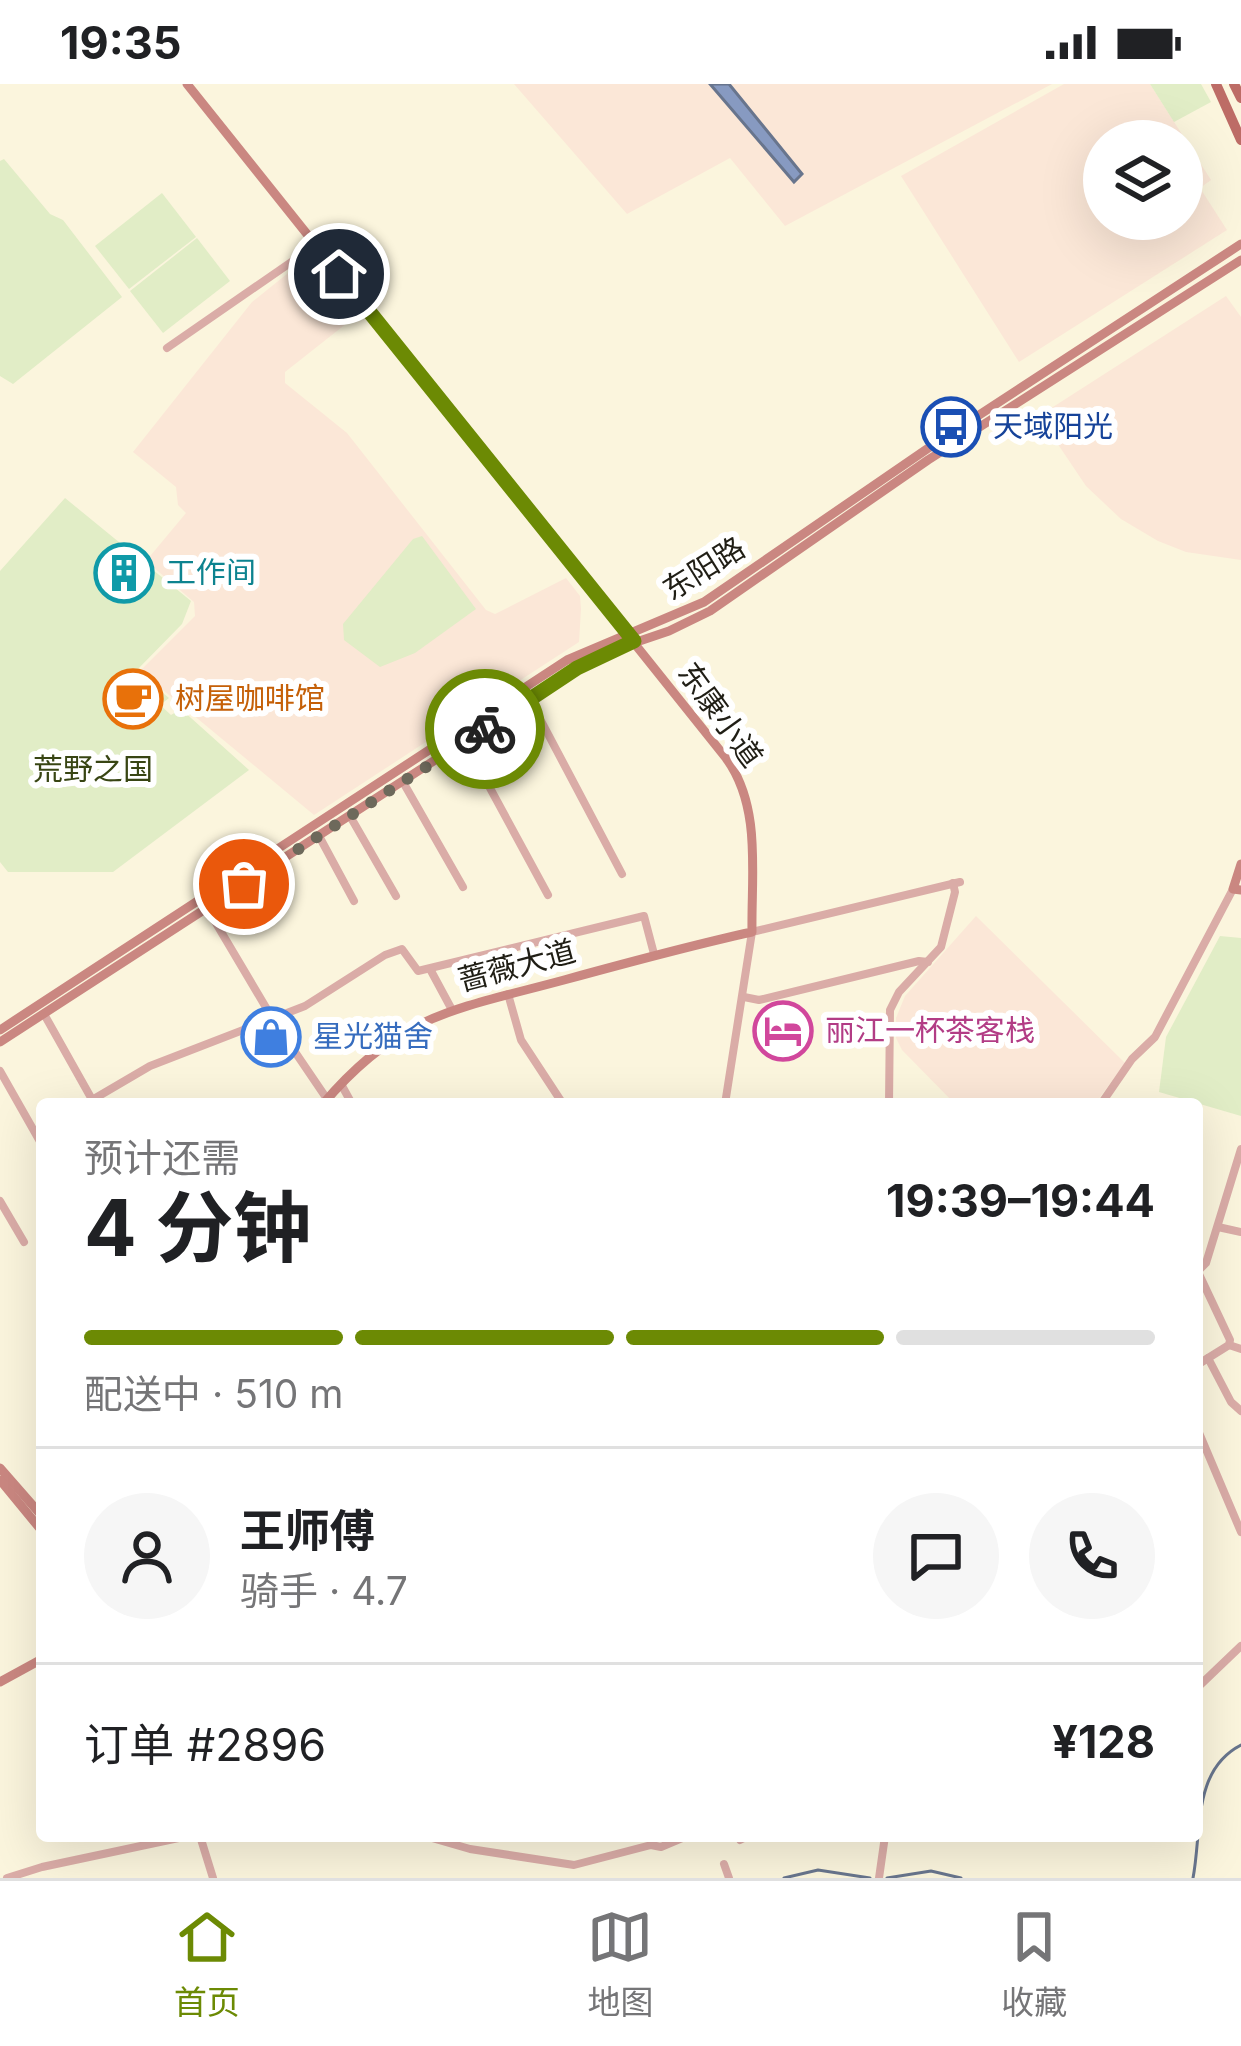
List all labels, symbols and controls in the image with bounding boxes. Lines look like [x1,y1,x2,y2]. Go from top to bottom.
text: 19:35 [60,15,181,70]
map controls [1083,120,1203,240]
button: layers [1083,120,1203,240]
pin [288,223,390,325]
icon: home [306,241,372,307]
bus stop icon: 天域阳光 [920,396,982,458]
place label: 天域阳光 [993,408,1113,444]
street label: 东阳路 [656,529,751,607]
building icon: 工作间 [93,542,155,604]
place label: 工作间 [166,554,256,590]
street label: 东康小道 [671,655,771,774]
cafe icon: 树屋咖啡馆 [102,668,164,730]
courier [425,669,545,789]
place label: 树屋咖啡馆 [175,680,325,716]
icon: bike [452,696,518,762]
park label: 荒野之国 [33,751,153,787]
pin [193,833,295,935]
icon: bag [211,851,277,917]
street label: 蔷薇大道 [454,932,579,998]
hotel icon: 丽江一杯茶客栈 [752,1000,814,1062]
shop icon: 星光猫舍 [240,1006,302,1068]
place label: 丽江一杯茶客栈 [825,1012,1035,1048]
place label: 星光猫舍 [313,1018,433,1054]
text: 预计还需 [84,1134,240,1181]
text: 19:39–19:44 [886,1173,1155,1228]
text: 4 分钟 [84,1180,311,1275]
text: 配送中 · 510 m [84,1370,343,1417]
button: person [84,1493,210,1619]
button: chat [873,1493,999,1619]
button: phone [1029,1493,1155,1619]
text: 王师傅 [240,1503,375,1558]
text: 骑手 · 4.7 [240,1567,408,1614]
text: ¥128 [1052,1714,1155,1769]
text: 订单 #2896 [84,1717,326,1772]
tab: 首页 [174,1904,240,2024]
tab: 地图 [587,1904,653,2024]
tab: 收藏 [1001,1904,1067,2024]

